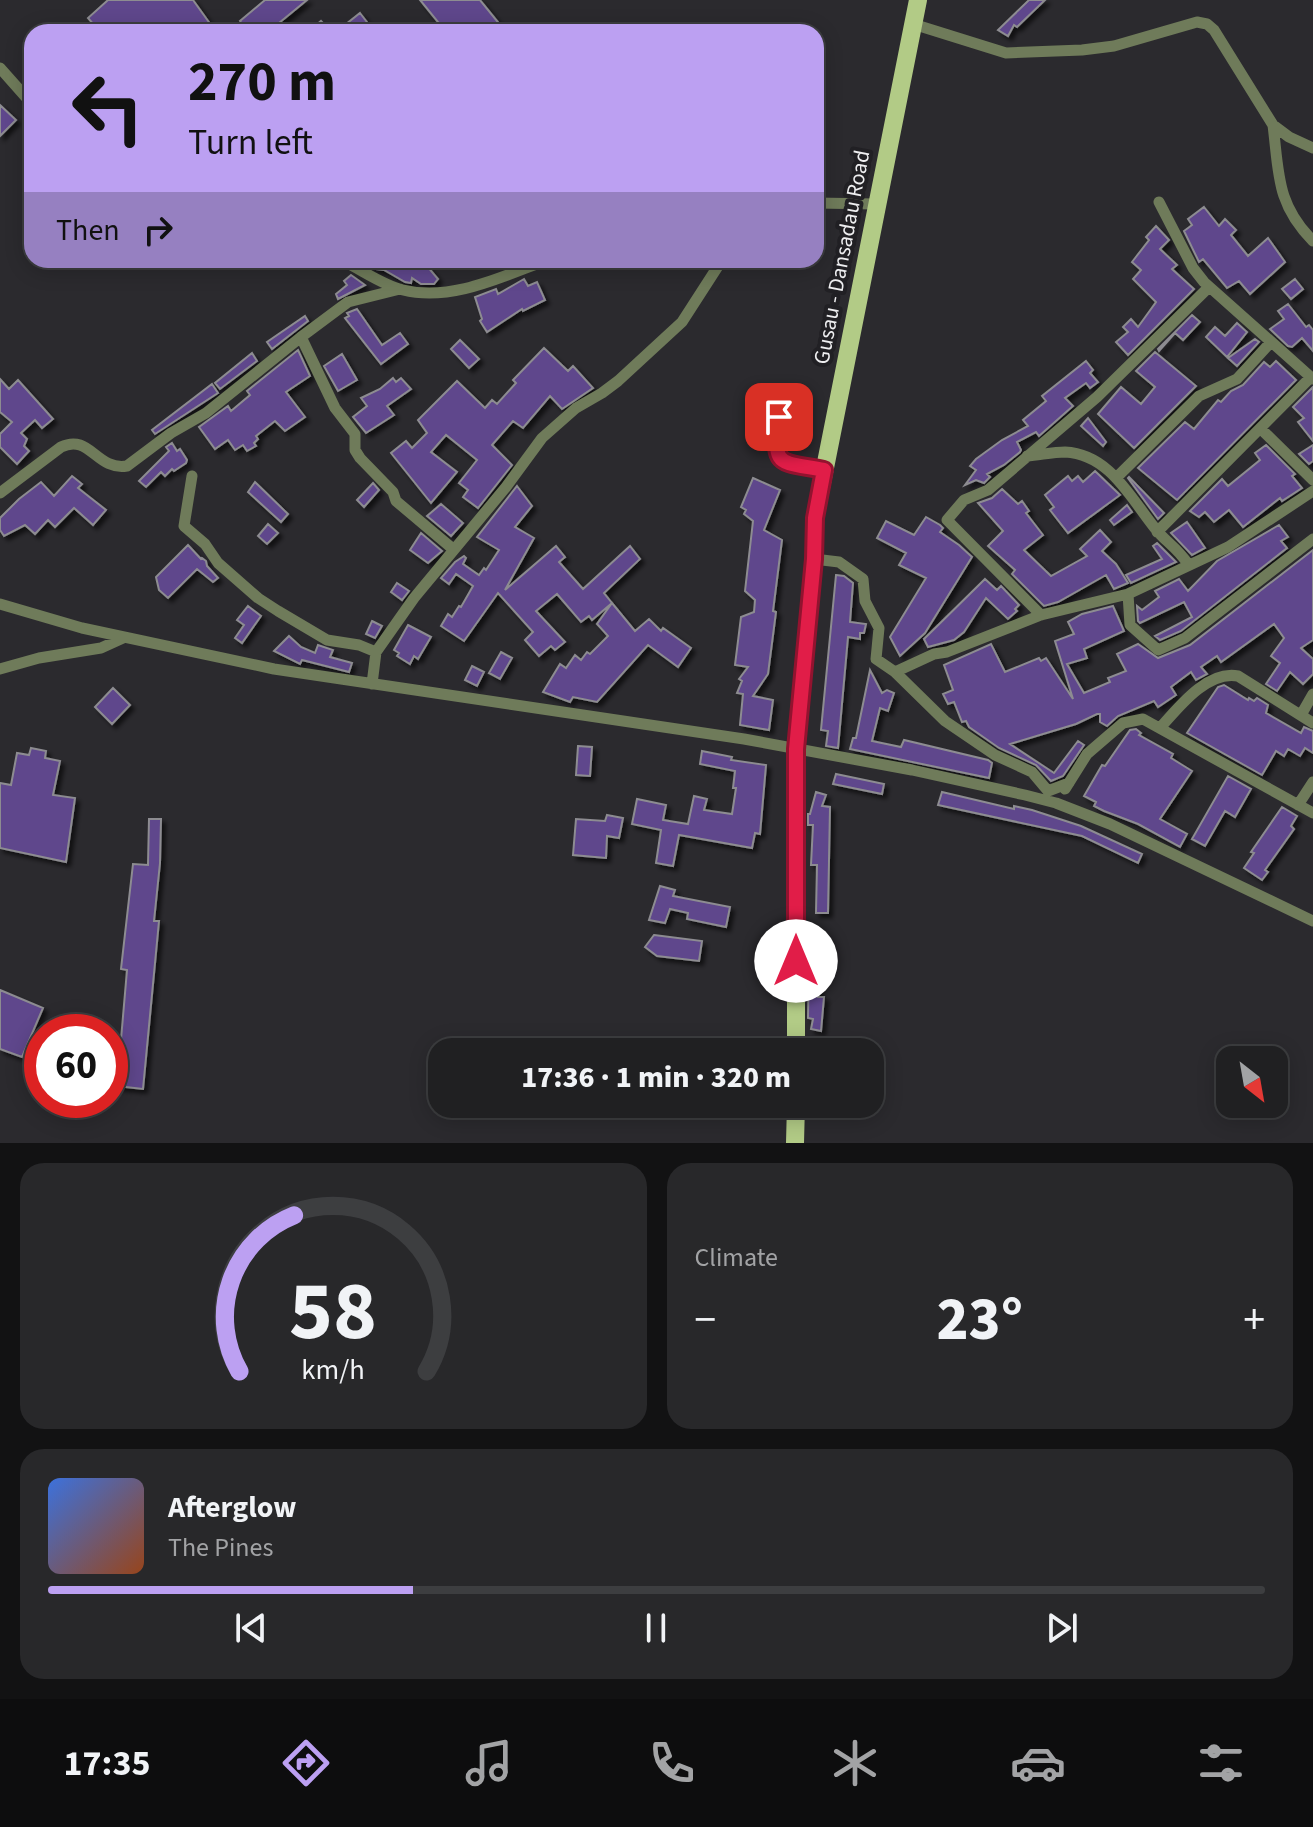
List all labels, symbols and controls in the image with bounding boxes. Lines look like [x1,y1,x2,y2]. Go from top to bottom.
text: 270 m [188,43,336,122]
icon: left [56,56,160,160]
text: Turn left [188,117,313,168]
street label: Gusau - Dansadau Road [806,147,878,367]
icon: right [136,208,180,252]
text: Then [56,209,120,252]
pin [745,383,813,451]
icon: arrive [757,395,801,439]
position arrow [754,919,838,1003]
speed limit sign: 60 [24,1014,128,1118]
north arrow [1216,1046,1288,1118]
map controls [1216,1046,1288,1118]
text: 17:36 · 1 min · 320 m [521,1056,791,1099]
text: Climate [695,1239,778,1276]
text: 58 [289,1253,377,1371]
text: 23° [937,1278,1023,1363]
text: − [695,1289,716,1352]
text: + [1243,1289,1265,1352]
text: km/h [302,1350,365,1390]
text: Afterglow [168,1486,296,1529]
text: The Pines [168,1529,273,1566]
icon: previous [229,1606,273,1650]
icon: pause [634,1606,678,1650]
icon: next [1040,1606,1084,1650]
icon: directions [278,1735,334,1791]
icon: music [461,1735,517,1791]
icon: phone [644,1735,700,1791]
icon: climate [827,1735,883,1791]
icon: car [1010,1735,1066,1791]
icon: filters [1193,1735,1249,1791]
text: 17:35 [64,1738,150,1789]

